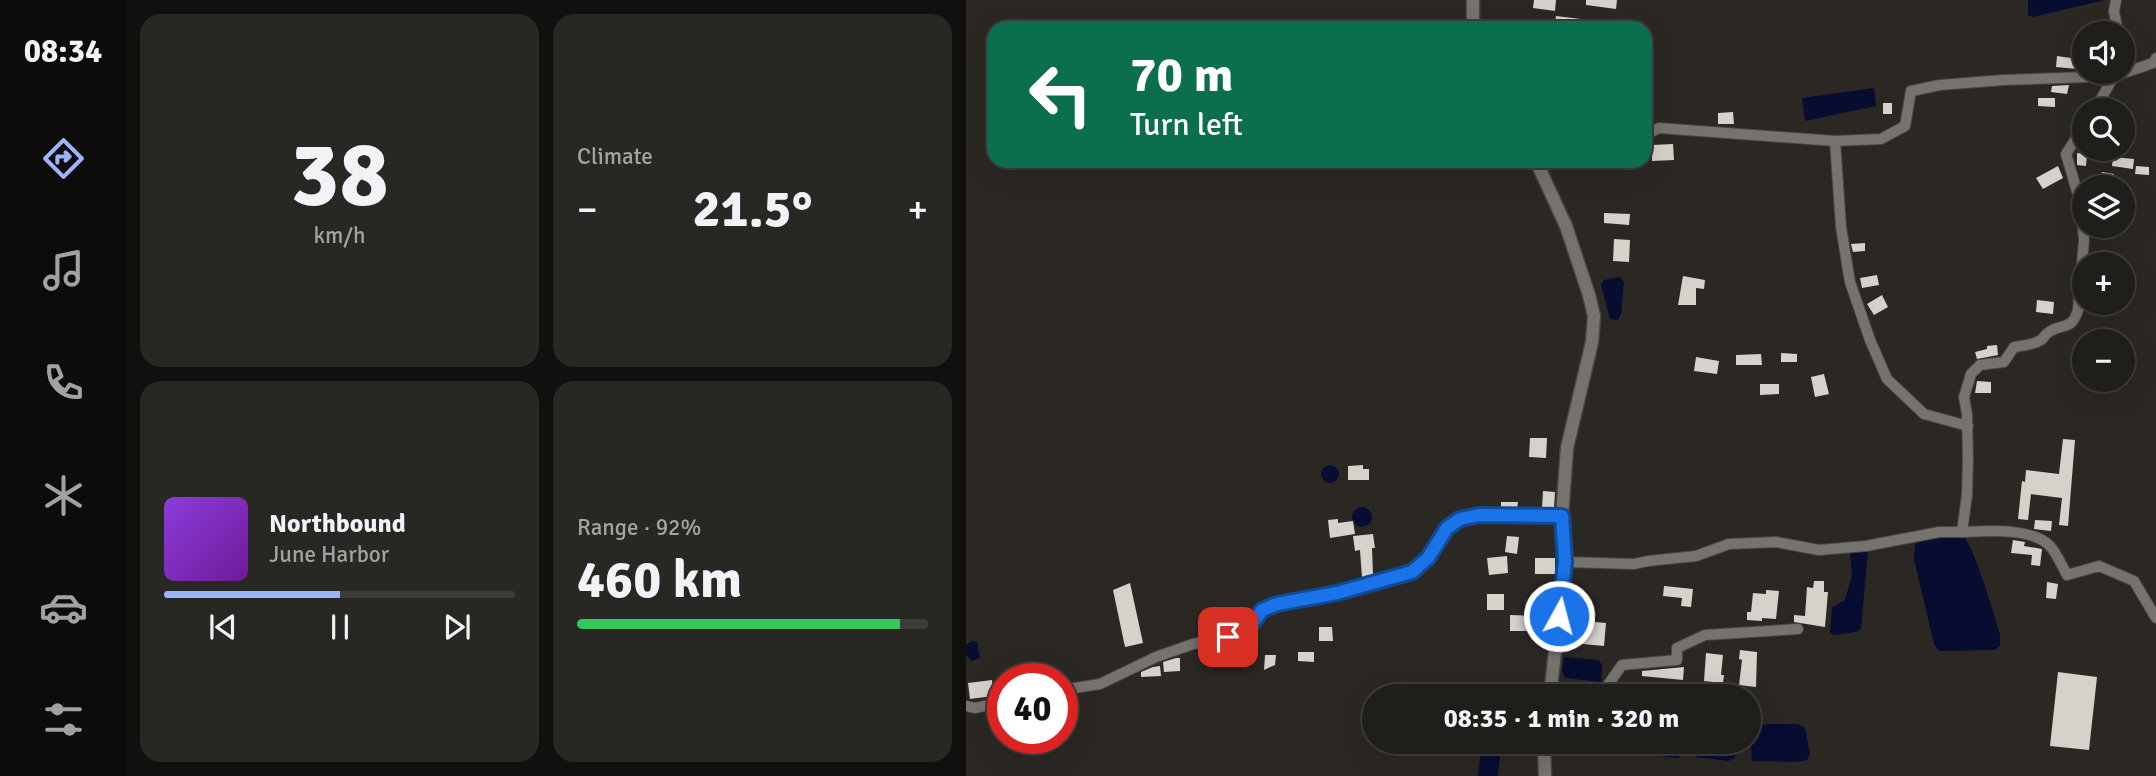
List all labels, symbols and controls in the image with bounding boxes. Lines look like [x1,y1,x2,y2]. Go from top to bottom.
map controls [2072,21,2135,392]
button: sound [2072,21,2135,84]
text: 08:34 [24,32,102,71]
text: 70 m [1130,45,1233,105]
icon: left [1015,49,1106,140]
button: search [2072,98,2135,161]
text: Turn left [1130,105,1243,144]
text: 38 [290,119,389,232]
icon: directions [39,134,88,183]
text: Climate [577,142,653,171]
button: layers [2072,175,2135,238]
text: 21.5° [693,177,812,241]
text: − [577,186,598,233]
text: + [907,186,928,233]
text: km/h [313,221,366,250]
icon: music [39,246,88,295]
button: + [2072,252,2135,315]
button: − [2072,329,2135,392]
icon: phone [39,358,88,407]
icon: climate [39,471,88,520]
text: Northbound [269,508,406,540]
text: Range · 92% [577,513,701,542]
text: June Harbor [269,540,389,569]
text: 460 km [577,548,742,612]
position arrow [1522,579,1596,653]
icon: car [39,583,88,632]
pin [1198,607,1258,667]
icon: previous [204,608,242,646]
icon: pause [321,608,359,646]
icon: next [438,608,476,646]
icon: arrive [1209,618,1247,656]
speed limit sign: 40 [987,663,1078,754]
icon: filters [39,695,88,744]
text: 08:35 · 1 min · 320 m [1444,703,1679,735]

